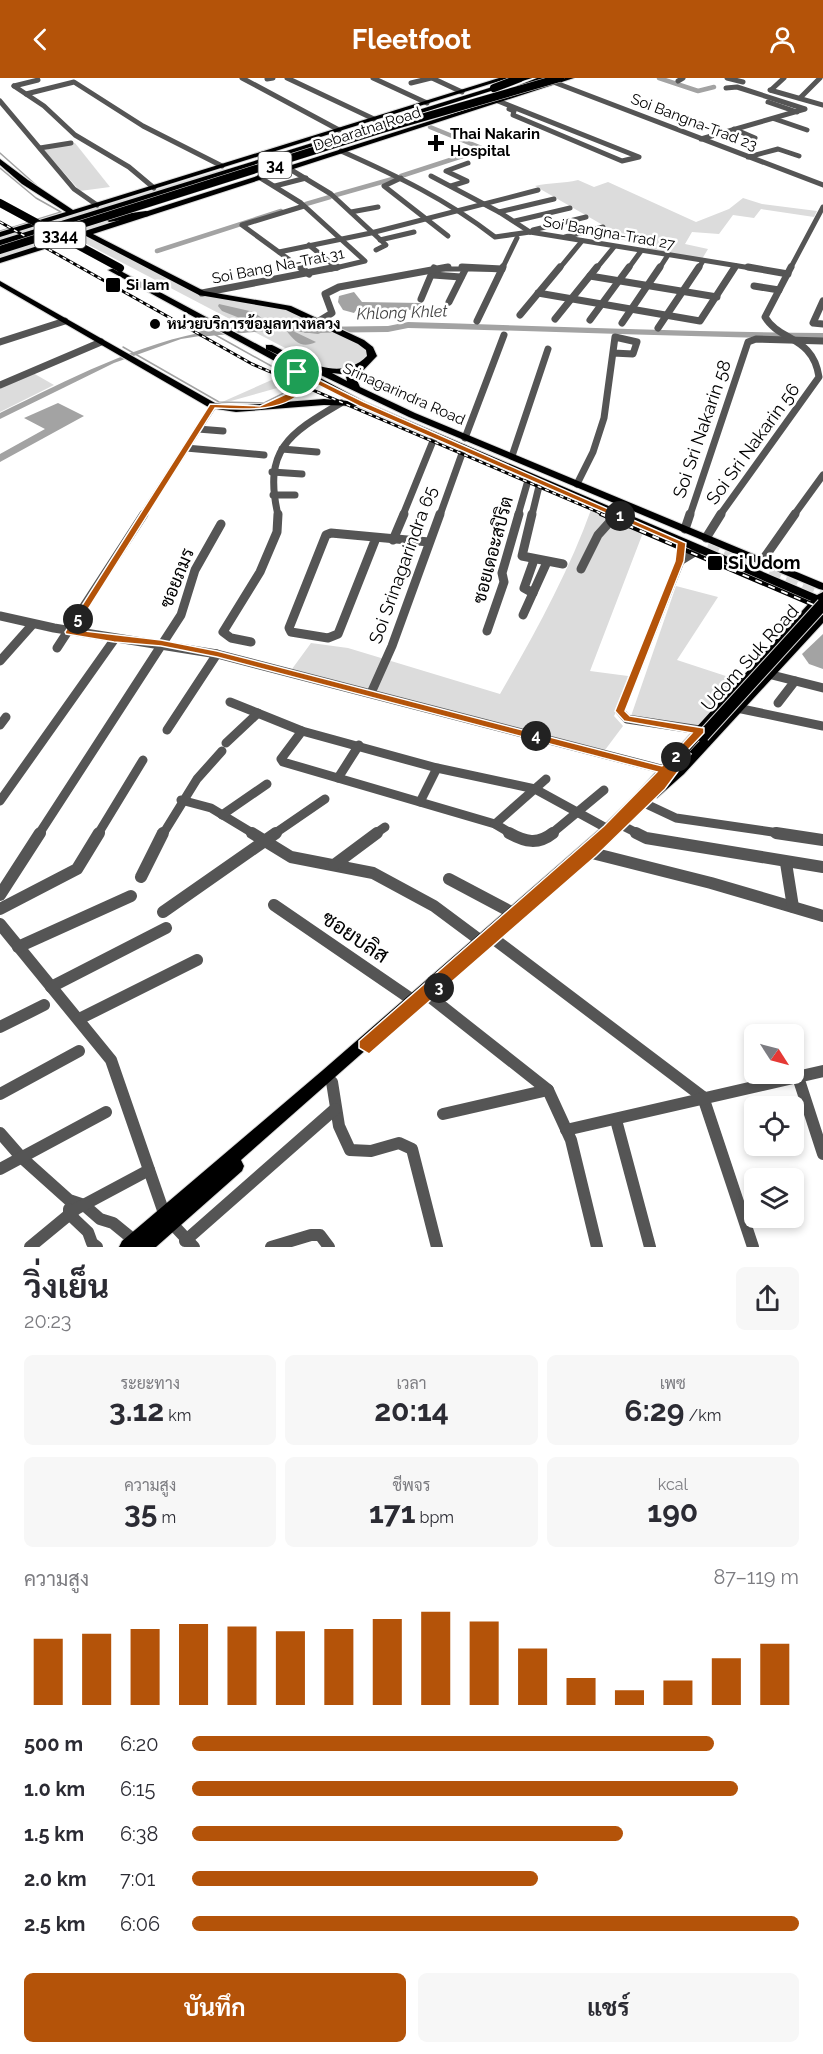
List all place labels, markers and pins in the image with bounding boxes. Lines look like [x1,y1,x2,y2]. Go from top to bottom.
place label: Thai Nakarin Hospital [450,125,540,160]
marker: Thai Nakarin Hospital [427,134,445,152]
marker: Si Iam [104,276,122,294]
place label: Si Iam [126,276,169,294]
place label: หน่วยบริการข้อมูลทางหลวง [167,314,341,335]
marker: หน่วยบริการข้อมูลทางหลวง [148,317,162,331]
pin [271,346,322,397]
pin: 1 [605,501,635,531]
place label: Si Udom [728,552,801,573]
marker: Si Udom [706,554,724,572]
pin: 5 [63,604,93,634]
pin: 4 [521,721,551,751]
pin: 2 [661,742,691,772]
pin: 3 [424,973,454,1003]

